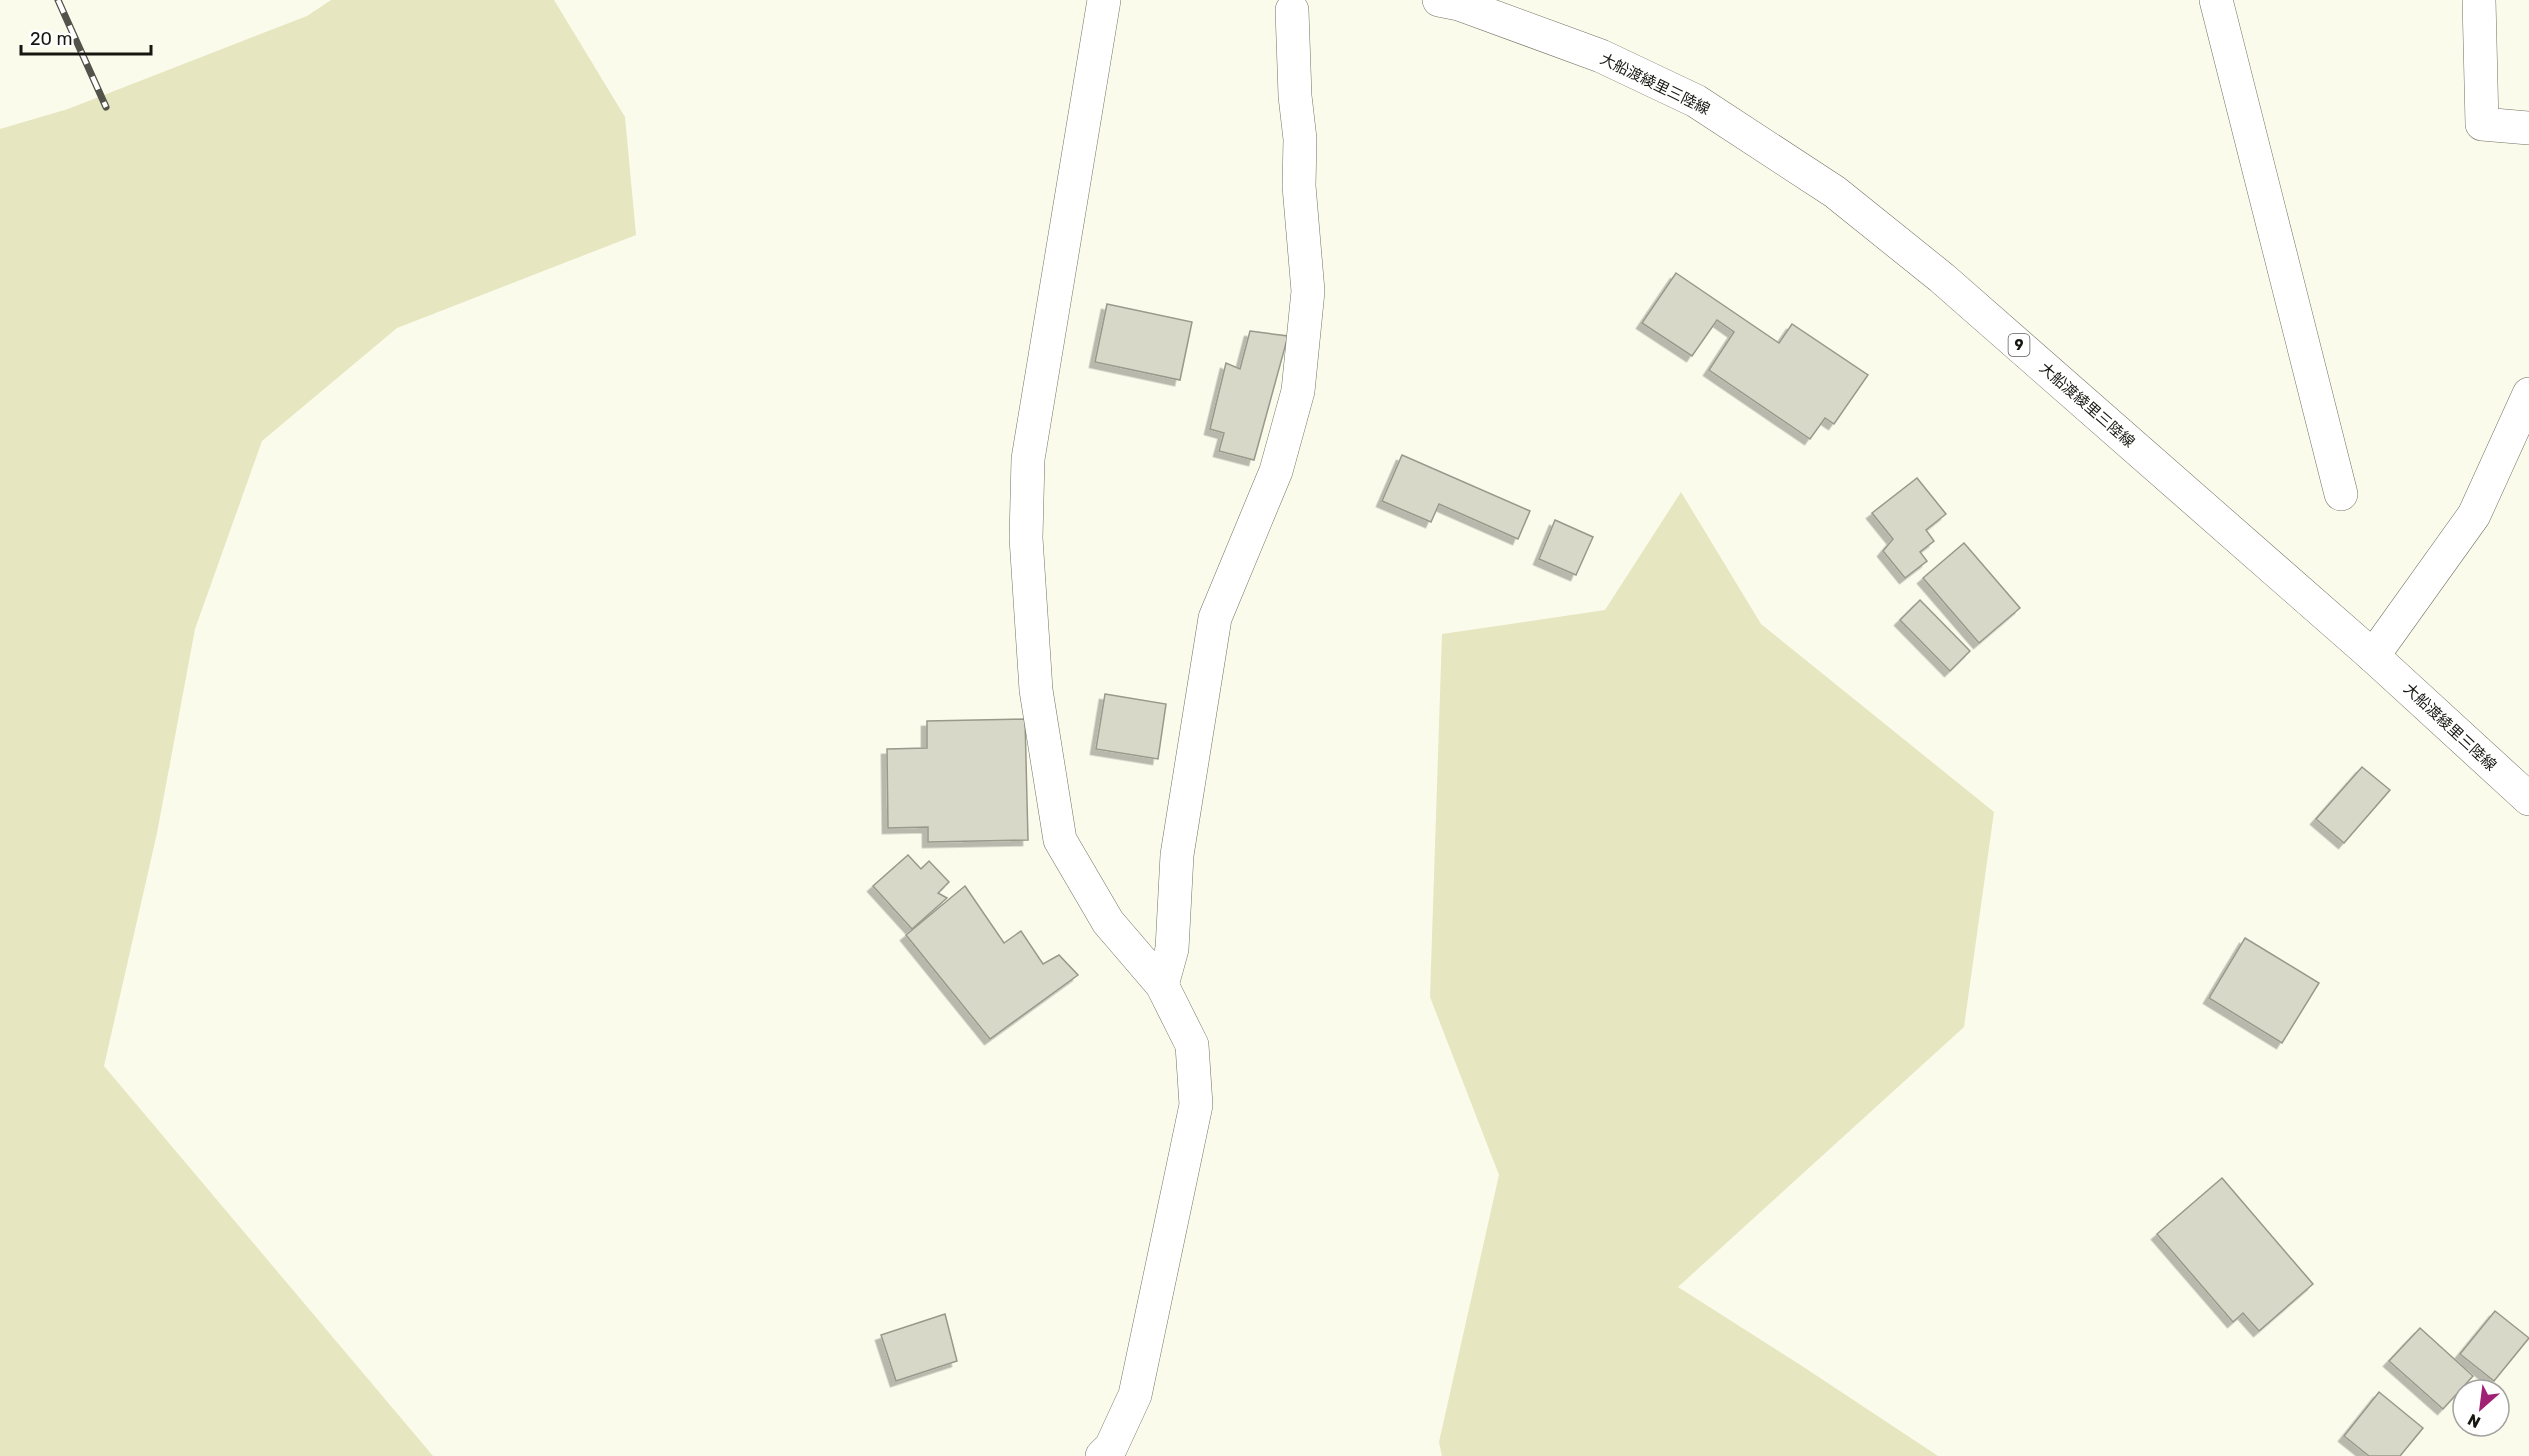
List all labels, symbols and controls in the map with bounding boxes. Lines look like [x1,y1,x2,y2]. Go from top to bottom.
scale bar [21,18,152,56]
text: 20 m [30,28,72,50]
street label: 大船渡綾里三陸線 [1597,50,1713,118]
road number: 9 [2008,334,2030,356]
street label: 大船渡綾里三陸線 [2036,359,2138,451]
street label: 大船渡綾里三陸線 [2400,679,2500,775]
north arrow [2451,1378,2511,1438]
text: N [2465,1410,2484,1432]

